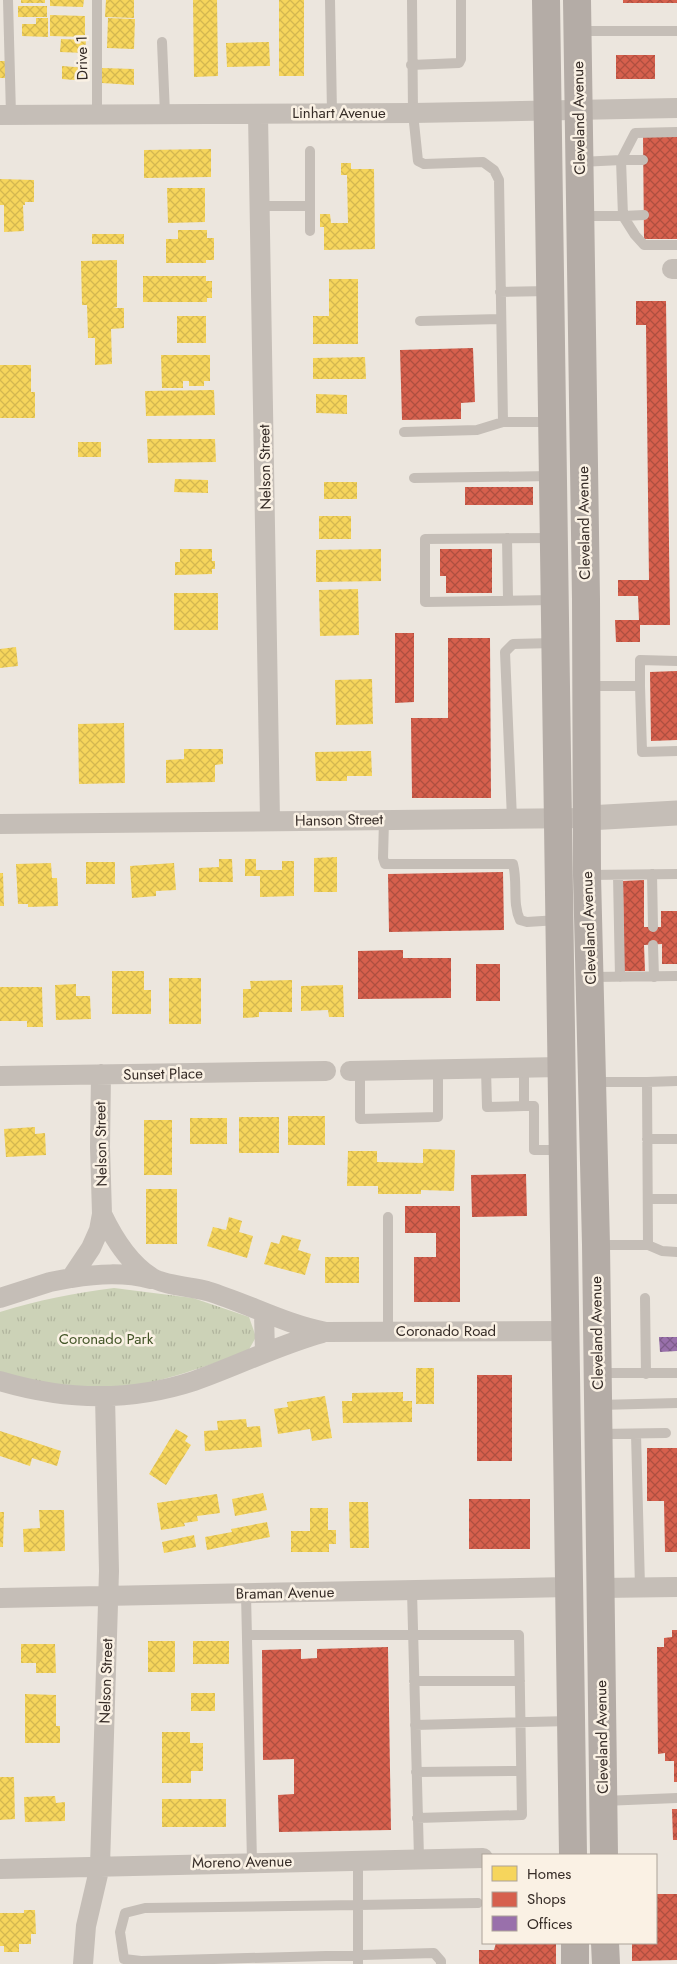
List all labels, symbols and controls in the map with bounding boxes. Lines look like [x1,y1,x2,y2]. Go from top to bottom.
street label: Drive 1 [71,36,93,80]
street label: Cleveland Avenue [567,61,591,175]
street label: Linhart Avenue [292,102,386,124]
street label: Nelson Street [253,424,277,510]
street label: Cleveland Avenue [572,466,596,580]
street label: Hanson Street [295,808,384,832]
street label: Cleveland Avenue [576,871,602,985]
street label: Sunset Place [123,1062,203,1086]
street label: Nelson Street [89,1101,113,1187]
street label: Cleveland Avenue [585,1276,609,1390]
street label: Coronado Road [396,1320,496,1342]
park label: Coronado Park [59,1328,154,1350]
street label: Braman Avenue [235,1581,335,1605]
street label: Nelson Street [94,1638,118,1724]
street label: Cleveland Avenue [590,1680,614,1794]
street label: Moreno Avenue [192,1850,293,1874]
legend [482,1854,657,1944]
text: Homes [527,1863,571,1885]
text: Shops [527,1888,566,1910]
text: Offices [527,1913,572,1935]

